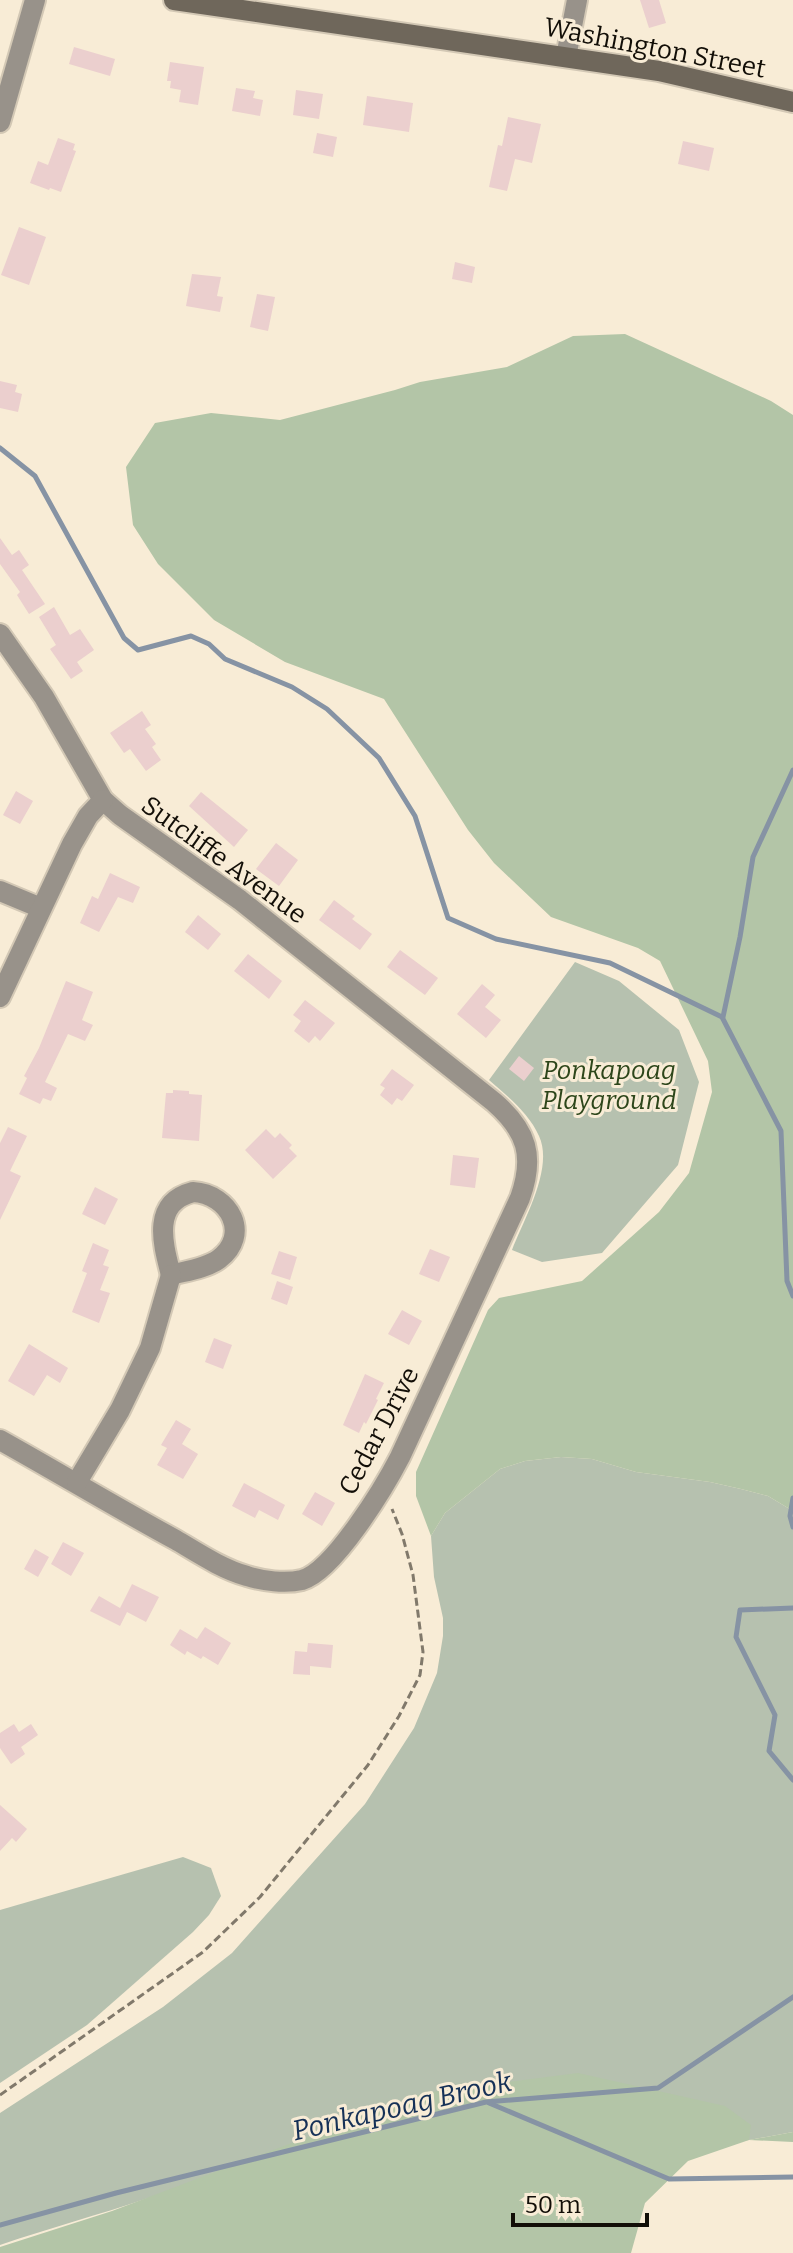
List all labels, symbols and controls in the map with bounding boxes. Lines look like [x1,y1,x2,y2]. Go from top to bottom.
street label: Washington Street [542,11,769,85]
street label: Sutcliffe Avenue [135,790,313,930]
park label: Ponkapoag Playground [541,1055,677,1116]
street label: Cedar Drive [332,1362,426,1500]
water label: Ponkapoag Brook [289,2065,516,2147]
scale bar [513,2177,647,2227]
text: 50 m [525,2191,581,2219]

